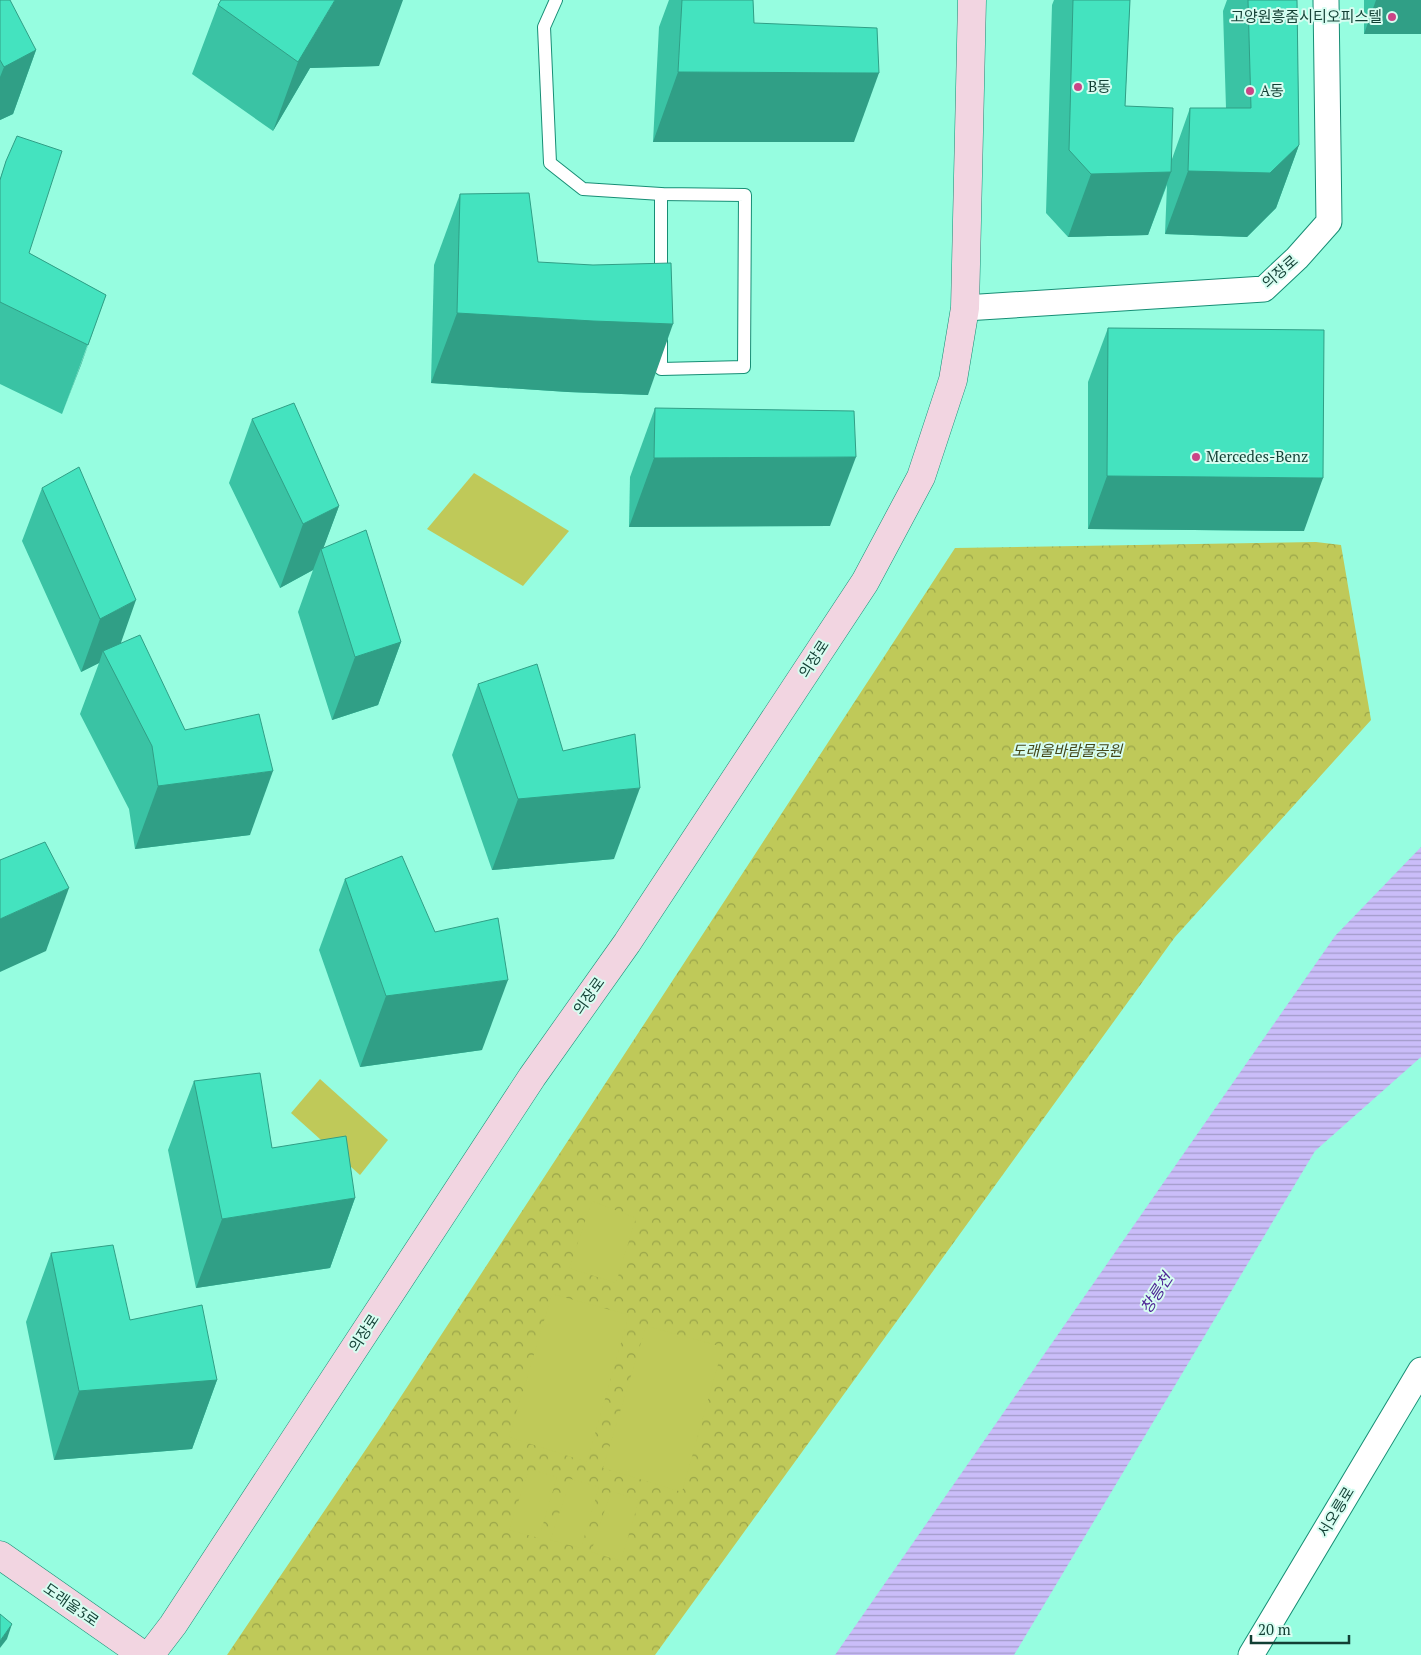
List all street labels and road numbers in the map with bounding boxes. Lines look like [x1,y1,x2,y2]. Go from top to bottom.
street label: 의장로 [1257,250,1302,292]
street label: 의장로 [793,636,833,681]
street label: 의장로 [568,973,608,1018]
street label: 의장로 [343,1310,383,1355]
street label: 서오릉로 [1312,1483,1358,1540]
street label: 도래울3로 [40,1578,103,1630]

